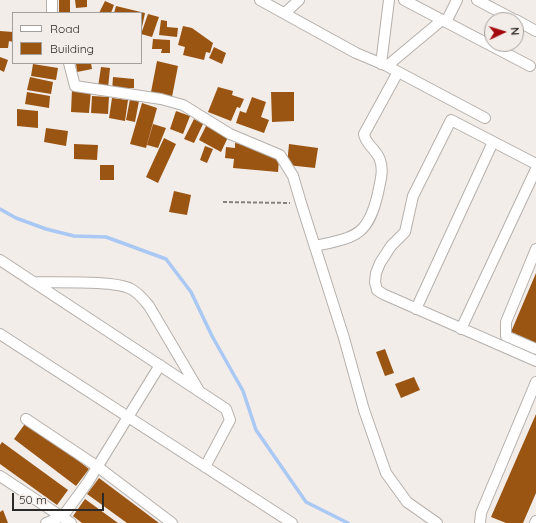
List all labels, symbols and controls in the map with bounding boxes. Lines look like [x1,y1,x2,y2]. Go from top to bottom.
legend [12,12,142,64]
north arrow [484,12,524,52]
text: Road [50,21,80,36]
text: N [508,27,522,36]
text: Building [50,41,94,56]
scale bar [14,485,106,511]
text: 50 m [19,492,47,507]

